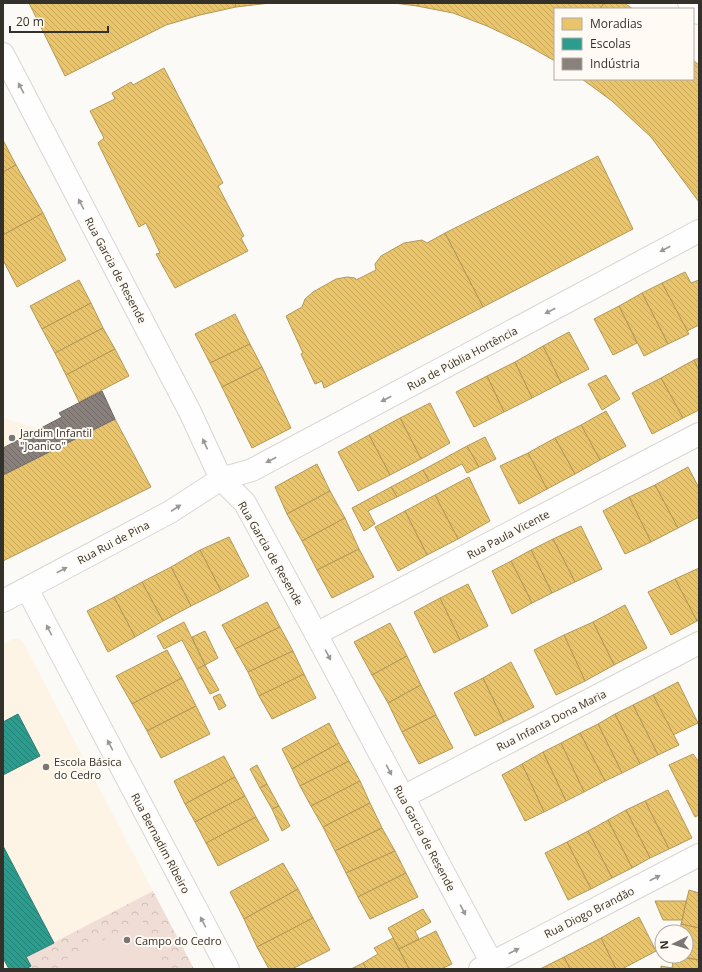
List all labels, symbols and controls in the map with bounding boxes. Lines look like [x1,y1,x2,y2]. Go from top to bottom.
scale bar [10,8,108,34]
legend [554,8,694,80]
text: 20 m [16,13,44,30]
text: Moradias [590,15,643,32]
text: Escolas [590,35,631,52]
text: Indústria [590,55,640,72]
one-way arrow [18,83,24,94]
one-way arrow [78,198,84,209]
street label: Rua Garcia de Resende [82,214,150,326]
one-way arrow [659,246,670,253]
one-way arrow [544,308,556,314]
street label: Rua de Públia Hortência [404,322,520,394]
one-way arrow [380,395,392,402]
place label: Jardim Infantil "Joanico" [19,425,92,453]
marker: Jardim Infantil "Joanico" [7,433,17,443]
one-way arrow [202,438,208,449]
one-way arrow [266,457,277,463]
street label: Rua Garcia de Resende [235,498,307,608]
one-way arrow [171,504,181,512]
street label: Rua Paula Vicente [464,506,552,562]
street label: Rua Rui de Pina [74,517,152,567]
one-way arrow [56,567,68,573]
one-way arrow [46,625,53,636]
one-way arrow [324,649,331,661]
street label: Rua Infanta Dona Maria [493,686,609,754]
one-way arrow [107,739,113,751]
place label: Escola Básica do Cedro [54,754,122,782]
marker: Escola Básica do Cedro [41,762,51,772]
one-way arrow [385,764,392,776]
street label: Rua Garcia de Resende [391,782,459,894]
street label: Rua Bernadim Ribeiro [128,790,194,896]
one-way arrow [649,875,661,881]
street label: Rua Diogo Brandão [541,883,637,941]
one-way arrow [460,904,466,915]
one-way arrow [200,916,207,928]
north arrow [654,924,694,964]
place label: Campo do Cedro [135,933,222,948]
marker: Campo do Cedro [122,935,132,945]
text: N [656,940,671,950]
one-way arrow [509,948,520,954]

